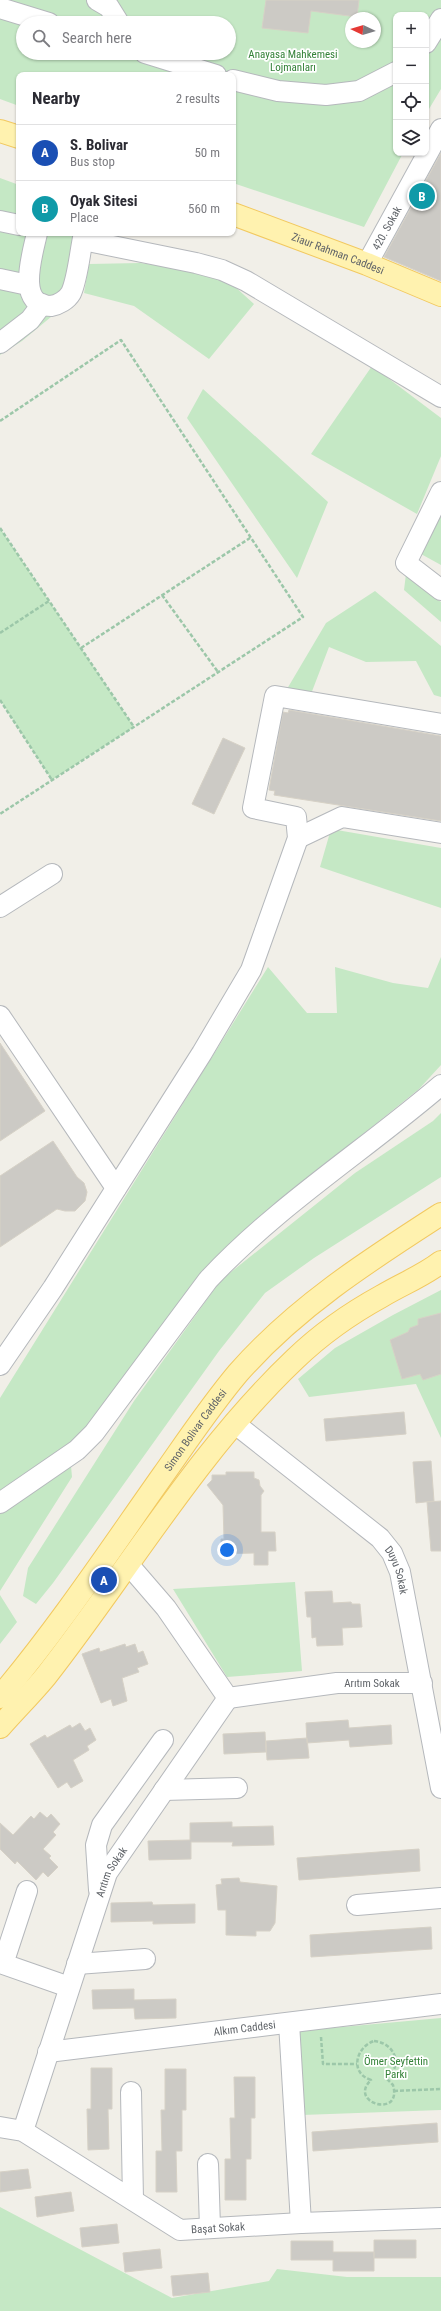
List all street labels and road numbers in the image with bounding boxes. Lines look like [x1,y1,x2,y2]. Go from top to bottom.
street label: 420. Sokak [370,204,404,253]
street label: Ziaur Rahman Caddesi [290,230,386,277]
street label: Simon Bolivar Caddesi [162,1387,229,1474]
street label: Duyu Sokak [382,1544,410,1596]
street label: Arıtım Sokak [344,1677,400,1690]
street label: Arıtım Sokak [94,1845,130,1899]
street label: Alkım Caddesi [213,2018,276,2039]
street label: Başat Sokak [191,2220,245,2236]

